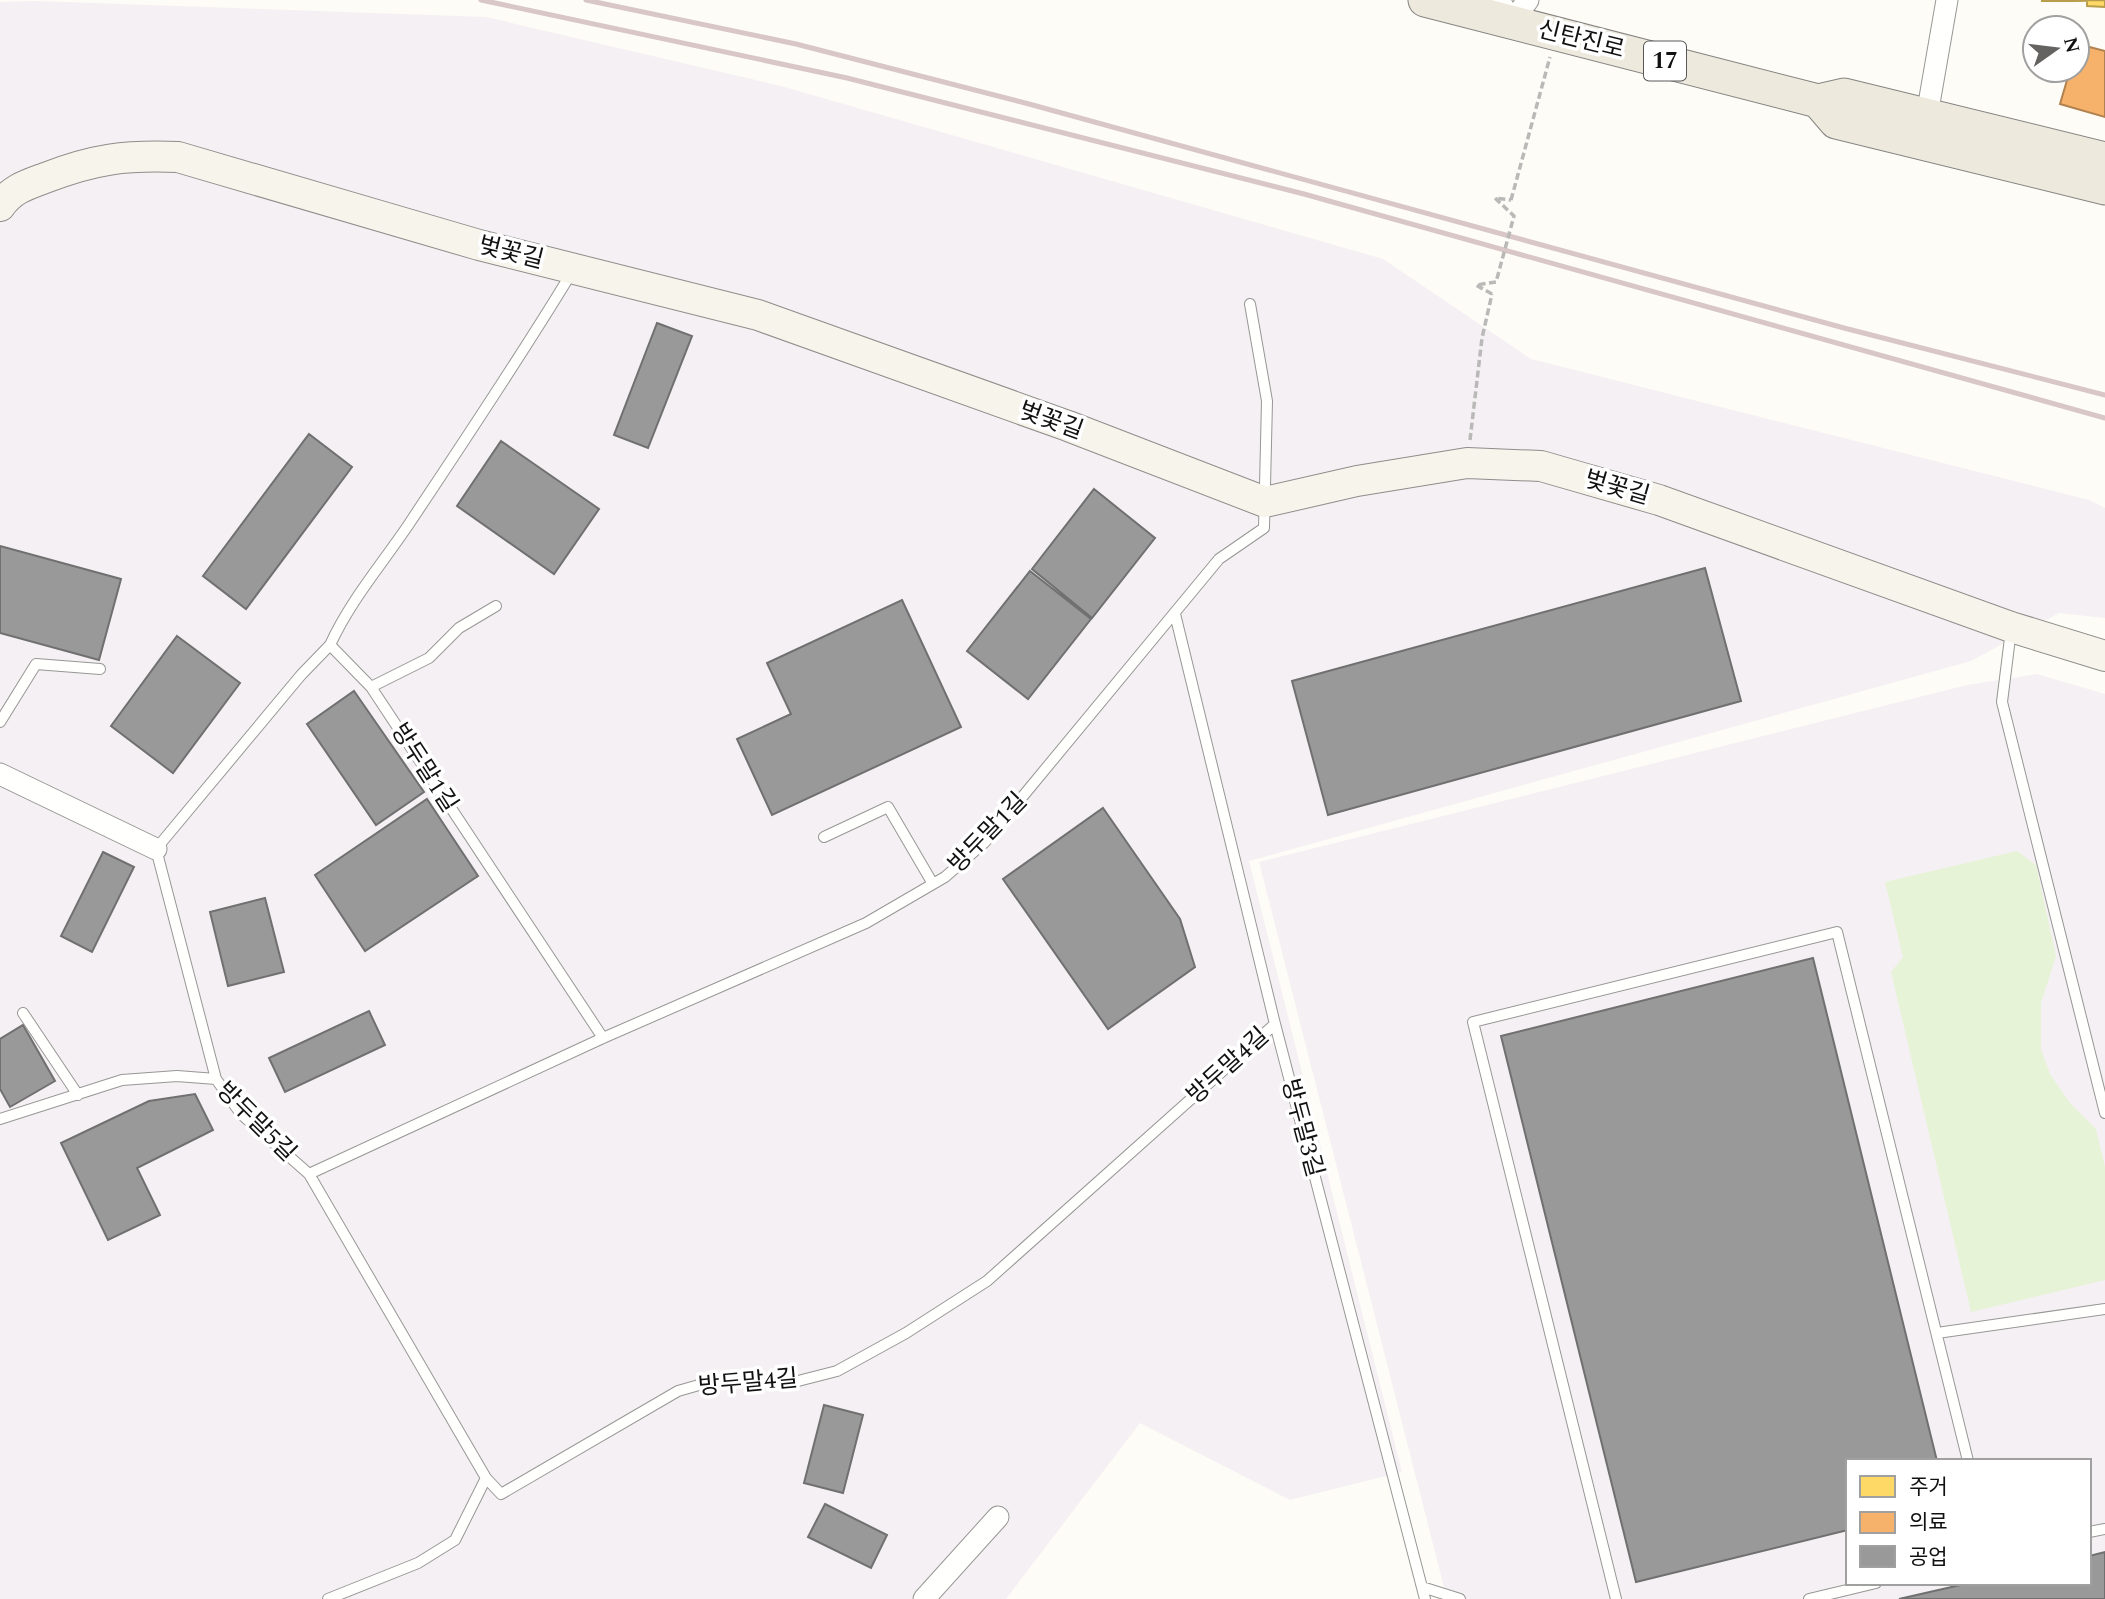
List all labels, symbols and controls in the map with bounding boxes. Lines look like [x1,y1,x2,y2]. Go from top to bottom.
street label: 신탄진로 [1534,12,1628,68]
north arrow [2021,14,2091,84]
text: N [2055,34,2087,56]
road number: 17 [1644,41,1686,80]
street label: 벚꽃길 [475,228,547,278]
street label: 벚꽃길 [1014,393,1088,449]
street label: 벚꽃길 [1580,462,1654,514]
street label: 방두말1길 [382,716,466,820]
street label: 방두말1길 [940,784,1036,882]
street label: 방두말4길 [1179,1019,1277,1113]
street label: 방두말5길 [208,1074,304,1170]
street label: 방두말3길 [1272,1075,1332,1181]
street label: 방두말4길 [696,1361,800,1405]
legend [1846,1459,2091,1585]
text: 주거 [1909,1472,1948,1504]
text: 의료 [1909,1507,1948,1539]
text: 공업 [1909,1542,1948,1574]

